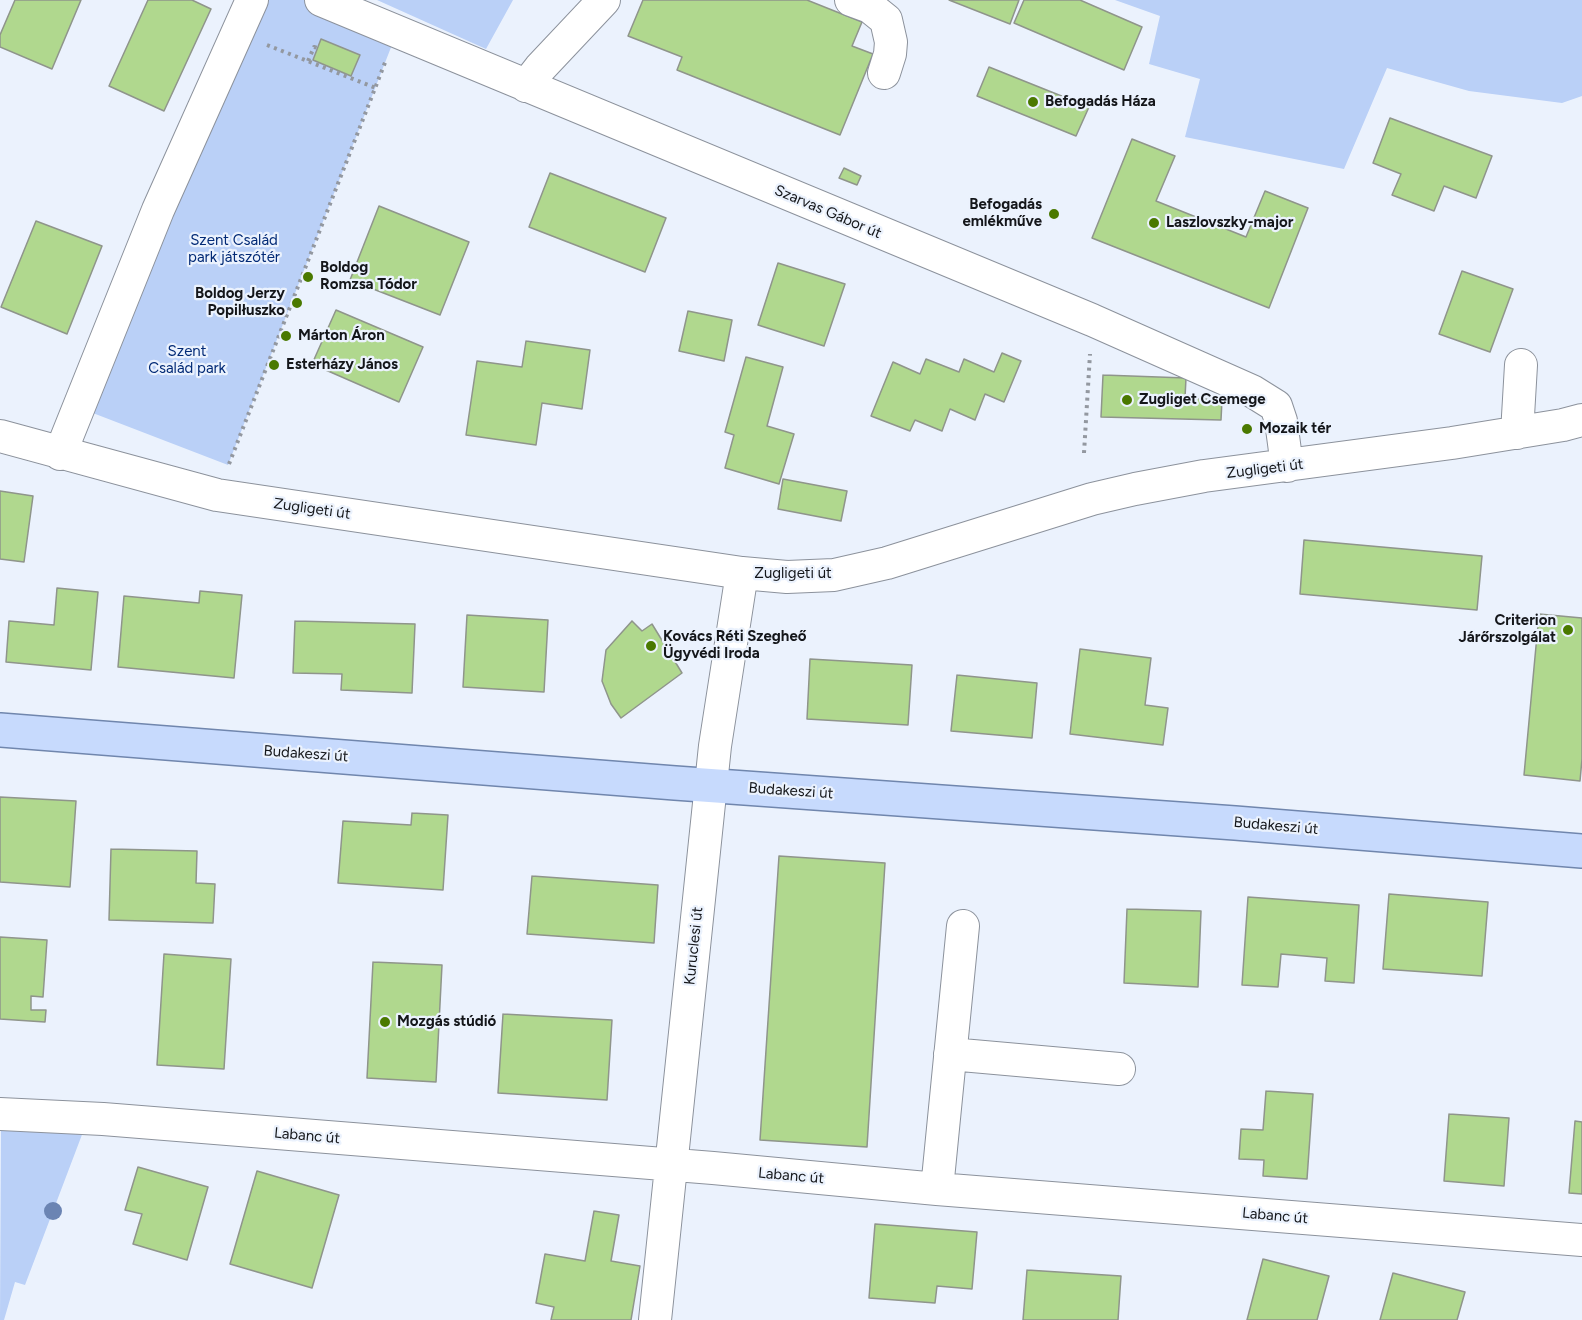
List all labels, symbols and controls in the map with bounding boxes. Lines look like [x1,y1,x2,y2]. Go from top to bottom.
place label: Befogadás Háza [1045,93,1156,111]
marker: Befogadás Háza [1026,95,1040,109]
street label: Szarvas Gábor út [772,181,884,243]
place label: Befogadás emlékműve [962,196,1042,231]
marker: Befogadás emlékműve [1047,207,1061,221]
place label: Laszlovszky-major [1166,214,1293,232]
marker: Laszlovszky-major [1147,216,1161,230]
park label: Szent Család park játszótér [188,232,280,267]
place label: Boldog Romzsa Tódor [320,259,417,294]
marker: Boldog Romzsa Tódor [301,270,315,284]
place label: Boldog Jerzy Popilłuszko [195,285,285,320]
marker: Boldog Jerzy Popilłuszko [290,296,304,310]
place label: Márton Áron [298,327,385,345]
marker: Márton Áron [279,329,293,343]
park label: Szent Család park [148,343,226,378]
place label: Esterházy János [286,356,398,374]
marker: Esterházy János [267,358,281,372]
place label: Zugliget Csemege [1139,391,1265,409]
marker: Zugliget Csemege [1120,393,1134,407]
place label: Mozaik tér [1259,420,1331,438]
marker: Mozaik tér [1240,422,1254,436]
street label: Zugligeti út [1225,455,1305,483]
street label: Zugligeti út [272,495,352,523]
street label: Zugligeti út [754,565,832,583]
place label: Criterion Járőrszolgálat [1459,612,1556,647]
marker: Criterion Járőrszolgálat [1561,623,1575,637]
place label: Kovács Réti Szegheő Ügyvédi Iroda [663,628,806,663]
marker: Kovács Réti Szegheő Ügyvédi Iroda [644,639,658,653]
street label: Budakeszi út [263,742,349,766]
street label: Budakeszi út [748,779,834,803]
street label: Budakeszi út [1233,813,1319,839]
street label: Kuruclesi út [681,906,707,986]
place label: Mozgás stúdió [397,1013,496,1031]
marker: Mozgás stúdió [378,1015,392,1029]
street label: Labanc út [273,1124,341,1148]
street label: Labanc út [757,1164,825,1188]
street label: Labanc út [1241,1204,1309,1228]

